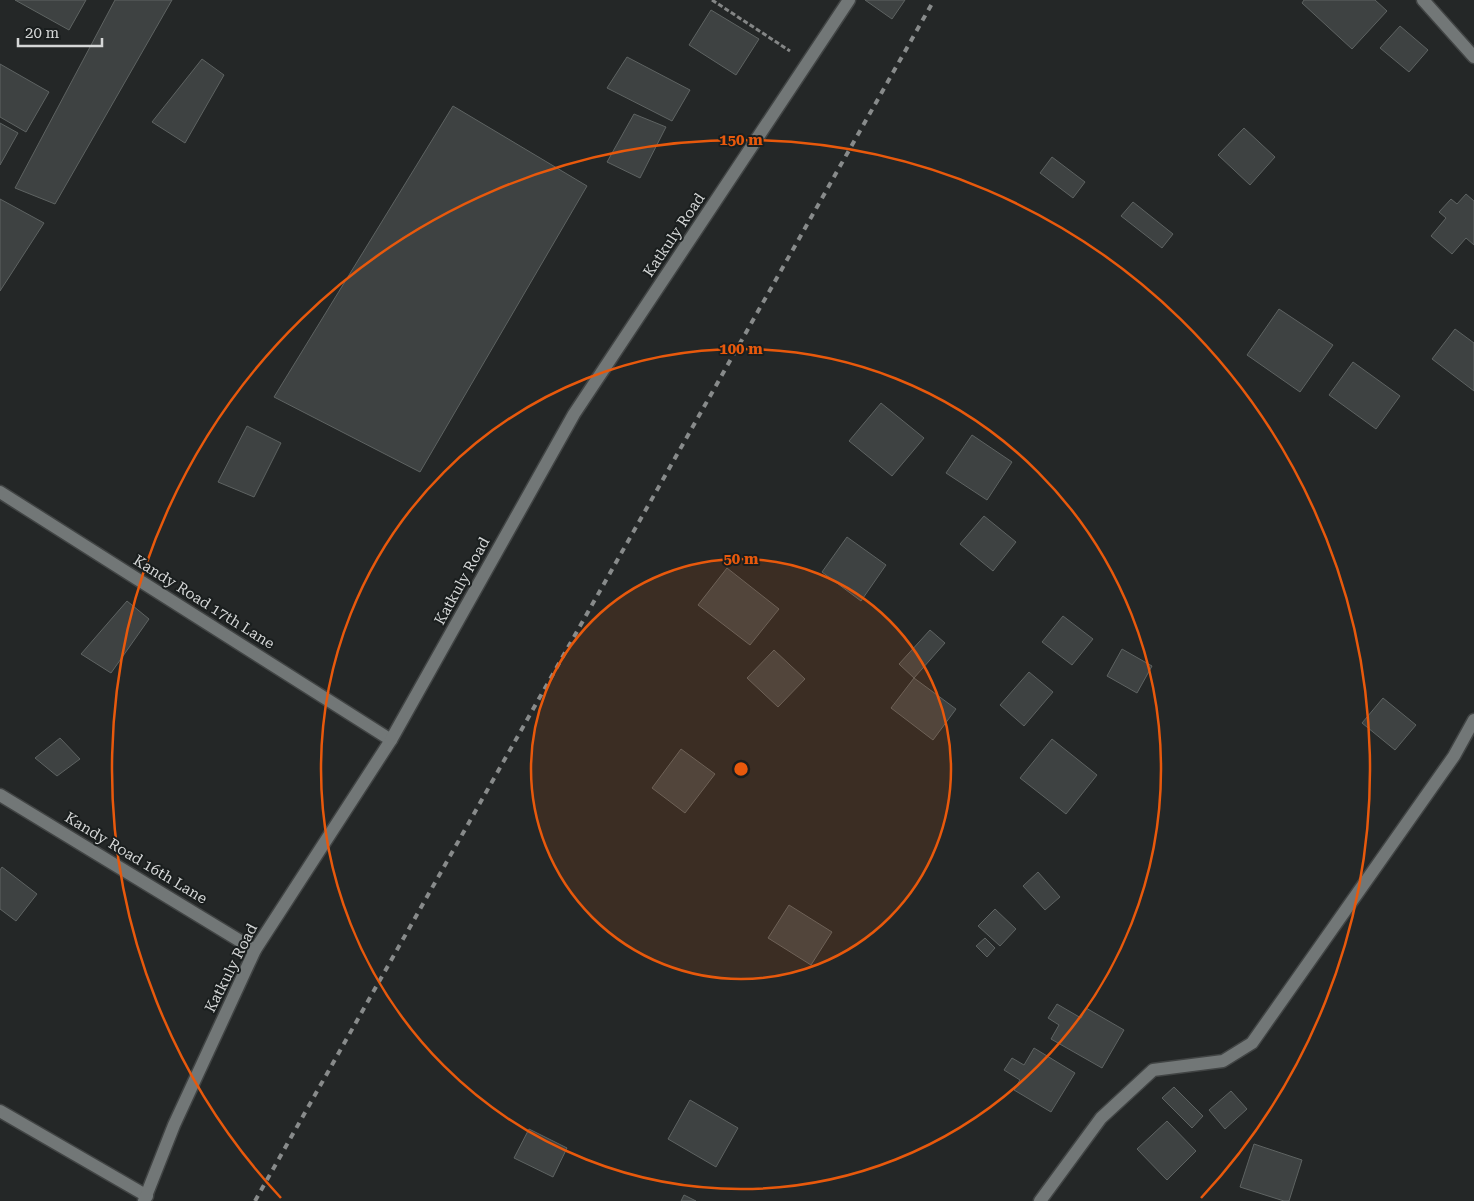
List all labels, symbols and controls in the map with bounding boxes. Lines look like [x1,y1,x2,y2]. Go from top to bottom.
scale bar [18,15,101,47]
text: 20 m [25,24,60,42]
text: 150 m [719,131,763,149]
street label: Katkuly Road [639,189,709,280]
text: 100 m [719,340,763,358]
street label: Katkuly Road [431,534,494,628]
text: 50 m [723,550,759,568]
street label: Kandy Road 17th Lane [130,551,278,653]
centre of rings [732,760,750,778]
street label: Kandy Road 16th Lane [62,808,210,908]
street label: Katkuly Road [201,920,261,1015]

